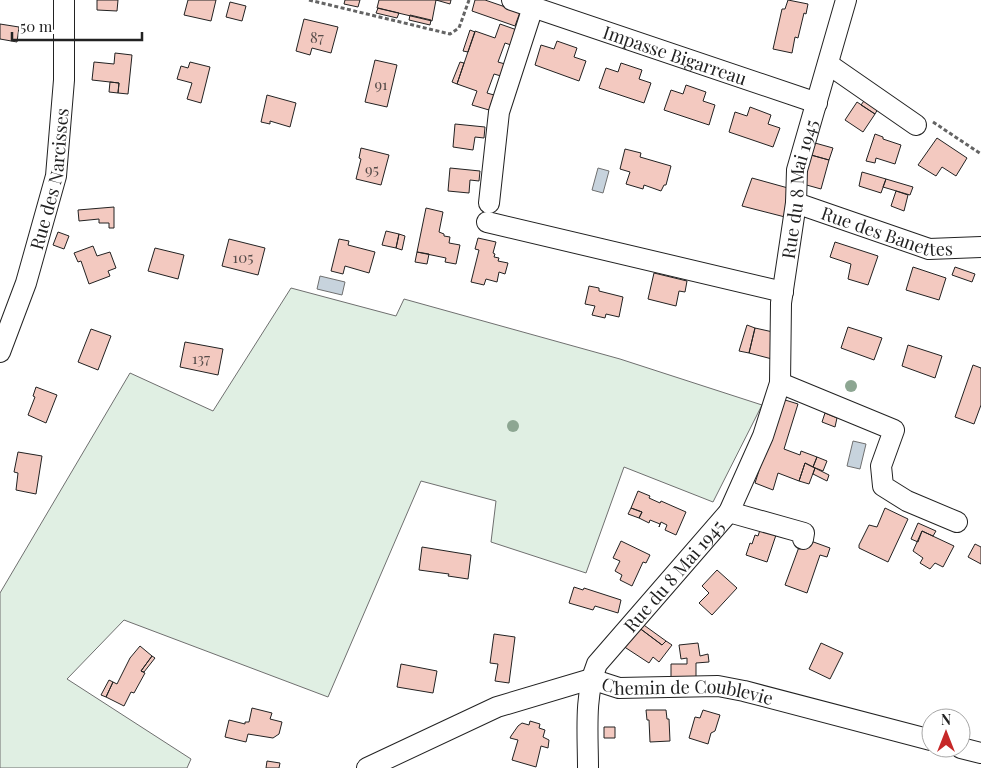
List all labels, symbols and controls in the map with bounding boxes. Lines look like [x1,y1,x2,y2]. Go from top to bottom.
scale bar [12,10,142,42]
text: 50 m [20,16,53,36]
street label: Impasse Bigarreau [600,20,750,91]
house number: 87 [310,27,324,47]
house number: 91 [374,74,388,94]
street label: Rue des Narcisses [24,107,74,252]
street label: Rue du 8 Mai 1945 [776,116,823,260]
house number: 95 [365,159,379,179]
street label: Rue des Banettes [818,201,953,261]
house number: 105 [233,247,253,267]
house number: 137 [192,348,210,368]
street label: Rue du 8 Mai 1945 [618,514,729,637]
street label: Chemin de Coublevie [599,671,776,710]
north arrow [921,708,971,758]
text: N [941,710,951,729]

